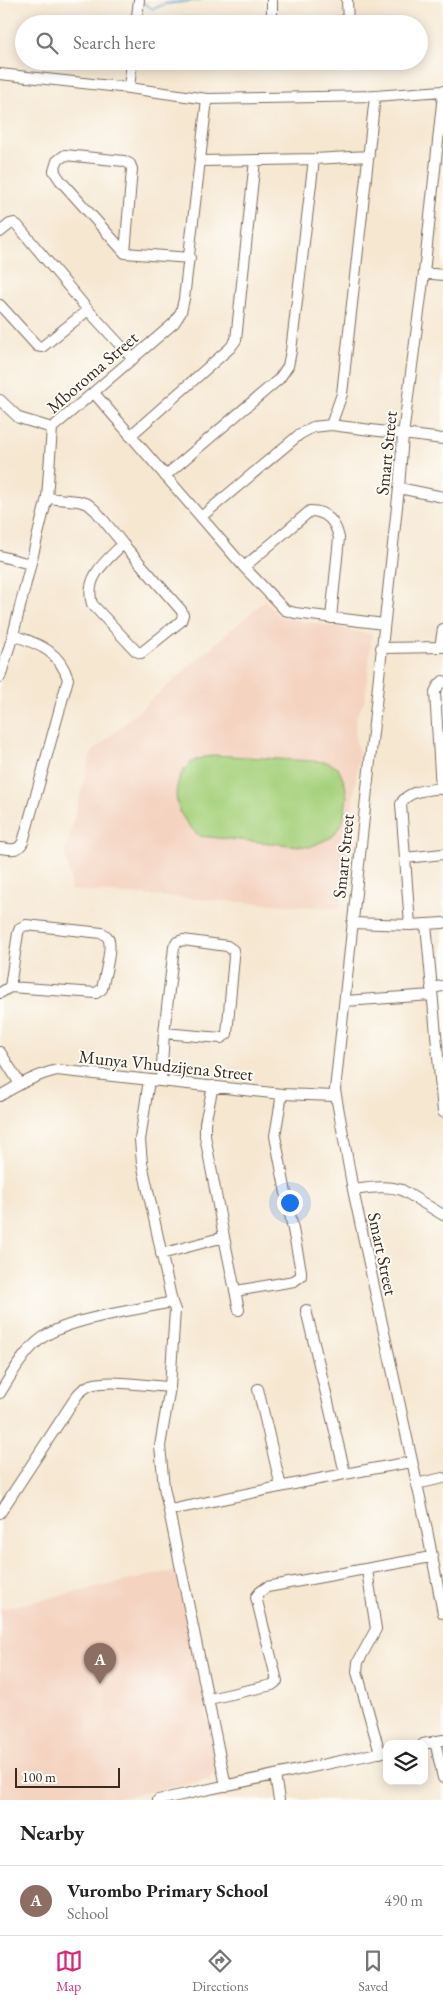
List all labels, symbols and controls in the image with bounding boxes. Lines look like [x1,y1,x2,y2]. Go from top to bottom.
search box [15,15,428,70]
icon: search [33,29,61,57]
text: Search here [73,30,155,55]
street label: Mboroma Street [42,326,143,418]
street label: Smart Street [370,410,402,496]
street label: Smart Street [327,813,359,899]
street label: Munya Vhudzijena Street [78,1044,255,1086]
your location [277,1190,303,1216]
street label: Smart Street [363,1210,403,1298]
pin: A [84,1643,116,1684]
map controls [383,1740,428,1785]
button: layers [383,1740,428,1785]
scale bar [15,1765,120,1788]
text: 100 m [22,1768,56,1786]
text: Nearby [20,1819,84,1846]
text: Vurombo Primary School [67,1878,268,1903]
text: A [30,1890,42,1911]
text: 490 m [384,1890,423,1911]
text: School [67,1903,109,1924]
tab: Map [55,1947,83,1995]
tab: Directions [192,1947,249,1995]
tab: Saved [358,1947,388,1995]

